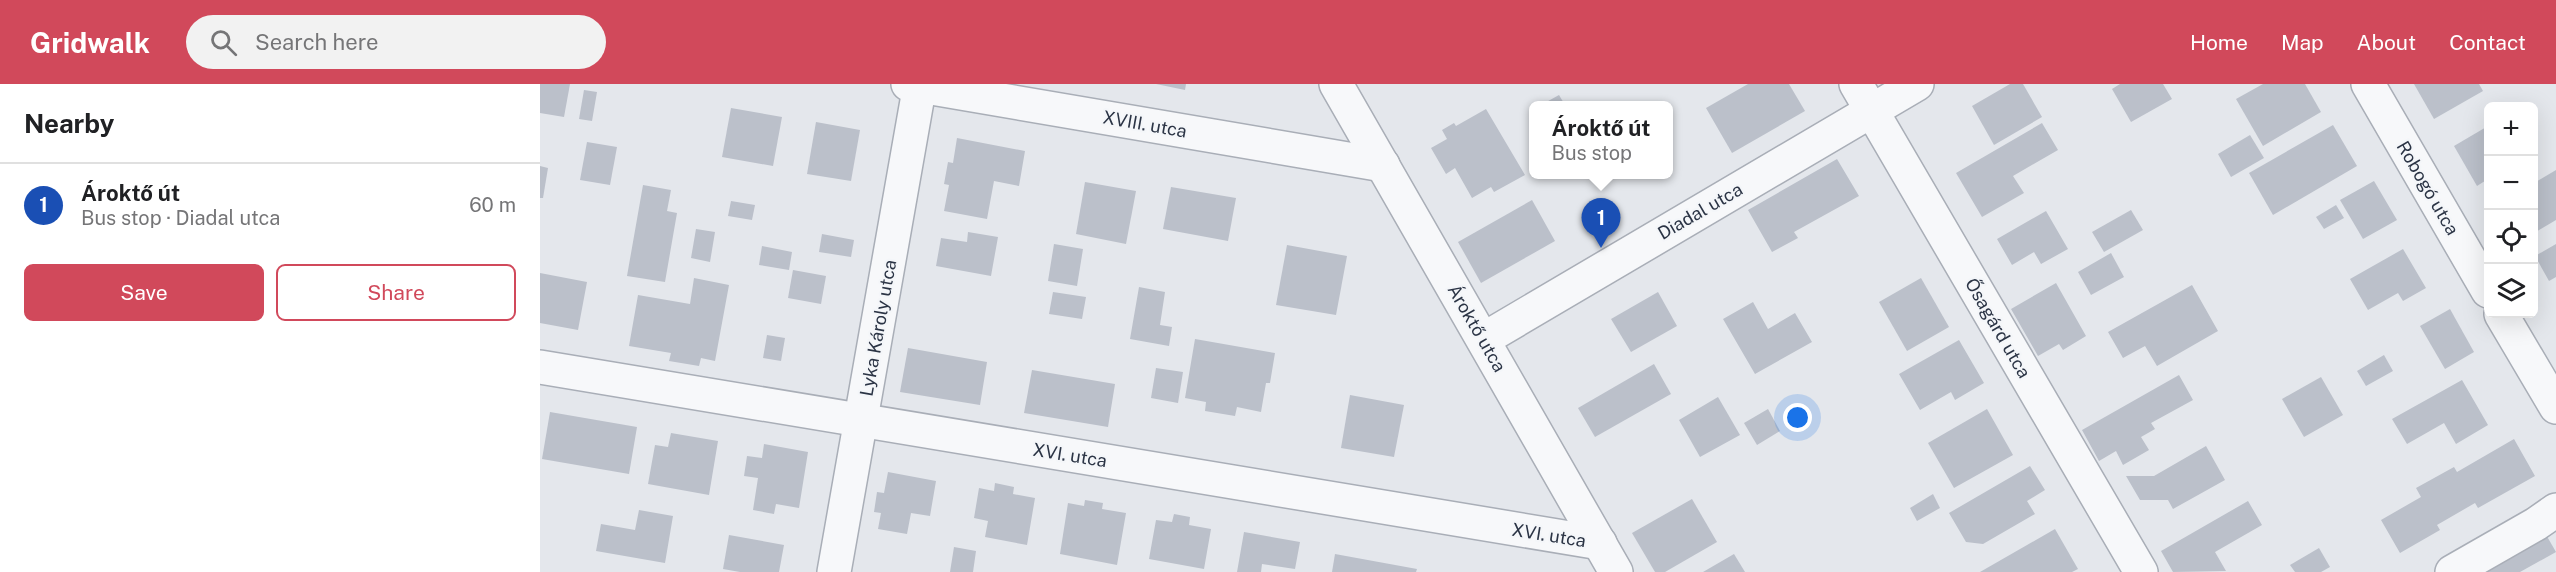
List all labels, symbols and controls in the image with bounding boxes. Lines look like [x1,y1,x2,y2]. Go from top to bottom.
search box [186,15,606,69]
text: Gridwalk [30,26,150,59]
icon: search [207,26,240,59]
text: Search here [255,29,379,55]
text: Home [2190,30,2248,55]
text: Map [2281,30,2324,55]
text: About [2357,30,2416,55]
text: Contact [2449,30,2526,55]
popup [1529,101,1673,179]
map controls [2484,102,2538,318]
button: + [2484,102,2538,156]
street label: XVIII. utca [1101,106,1189,142]
text: Nearby [24,108,114,139]
text: Ároktő út [1551,115,1651,141]
street label: Robogó utca [2393,137,2463,239]
text: Bus stop [1551,141,1632,165]
button: − [2484,156,2538,210]
street label: Diadal utca [1654,178,1746,244]
text: Ároktő út [81,180,180,206]
text: 1 [39,193,48,217]
text: 60 m [469,193,516,217]
pin: 1 [1582,198,1620,248]
text: Bus stop · Diadal utca [81,206,280,230]
button: locate [2484,210,2538,264]
street label: Lyka Károly utca [856,258,900,398]
button: Save [24,264,264,321]
button: Share [276,264,516,321]
button: layers [2484,264,2538,318]
street label: Ősagárd utca [1961,274,2036,382]
street label: Ároktő utca [1443,280,1511,376]
your location [1783,403,1812,432]
street label: XVI. utca [1031,439,1109,471]
street label: XVI. utca [1510,519,1588,551]

